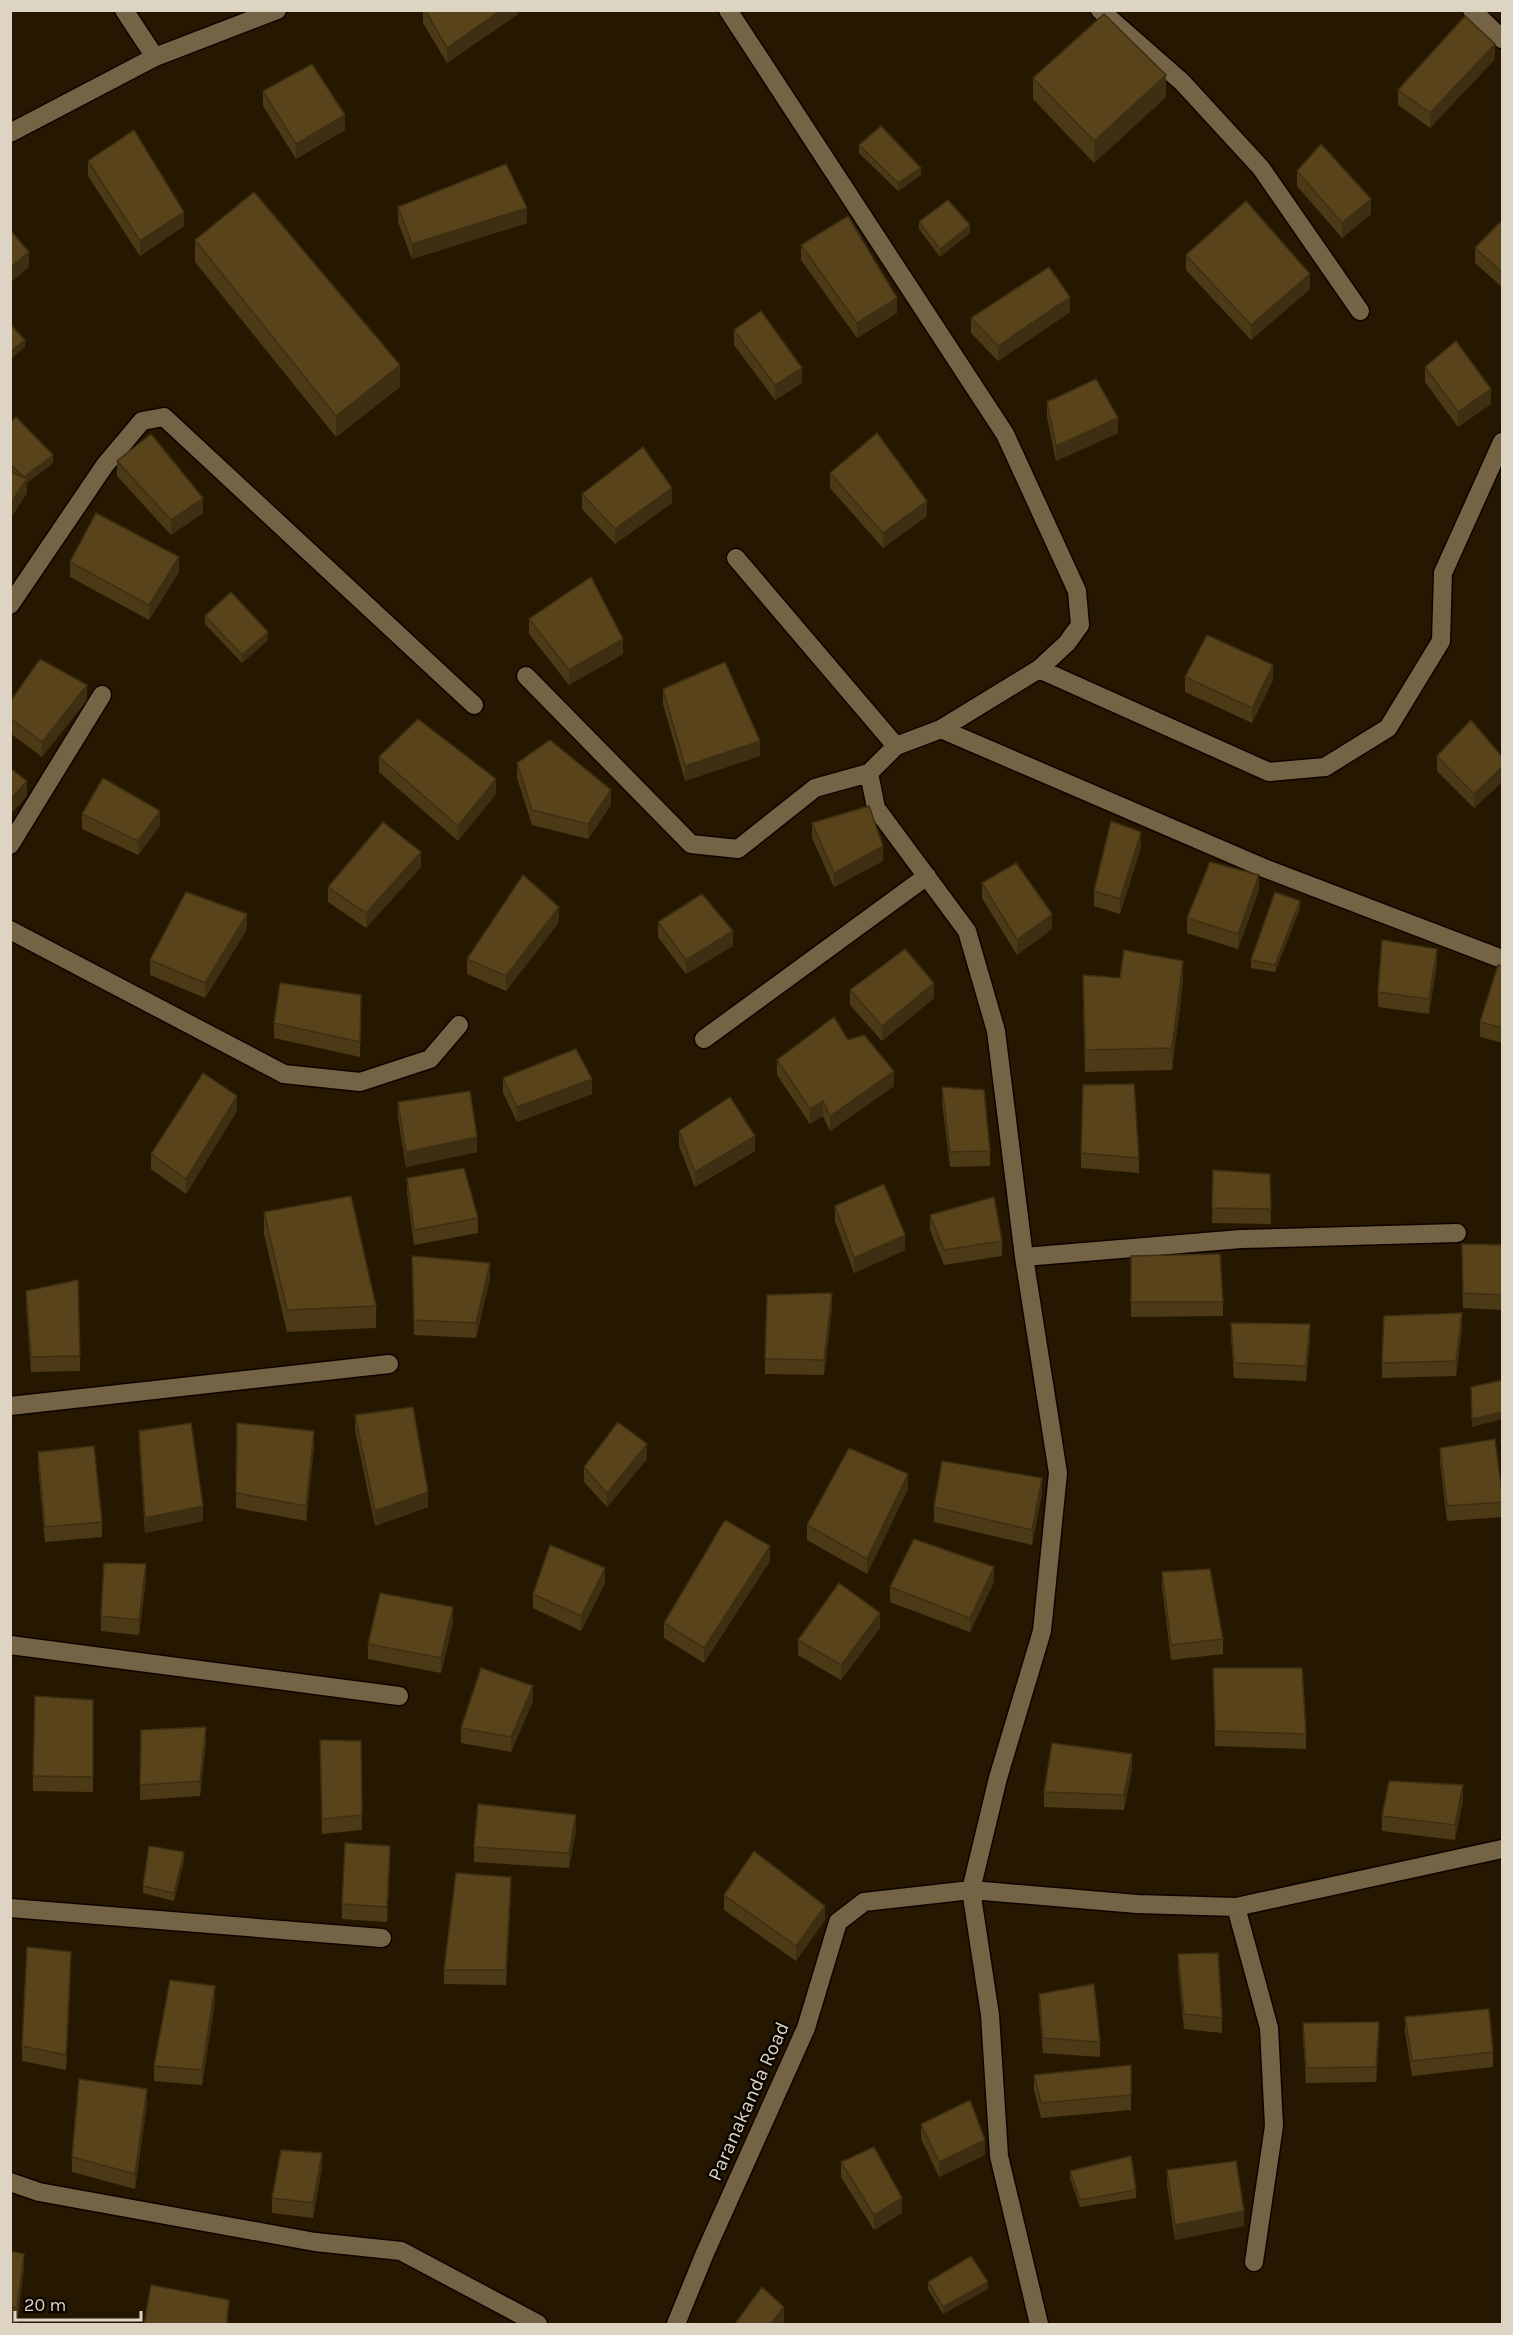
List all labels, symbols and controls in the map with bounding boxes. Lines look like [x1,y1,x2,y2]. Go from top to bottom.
street label: Paranakanda Road [703,2018,794,2184]
scale bar [15,2284,141,2322]
text: 20 m [24,2294,66,2316]

